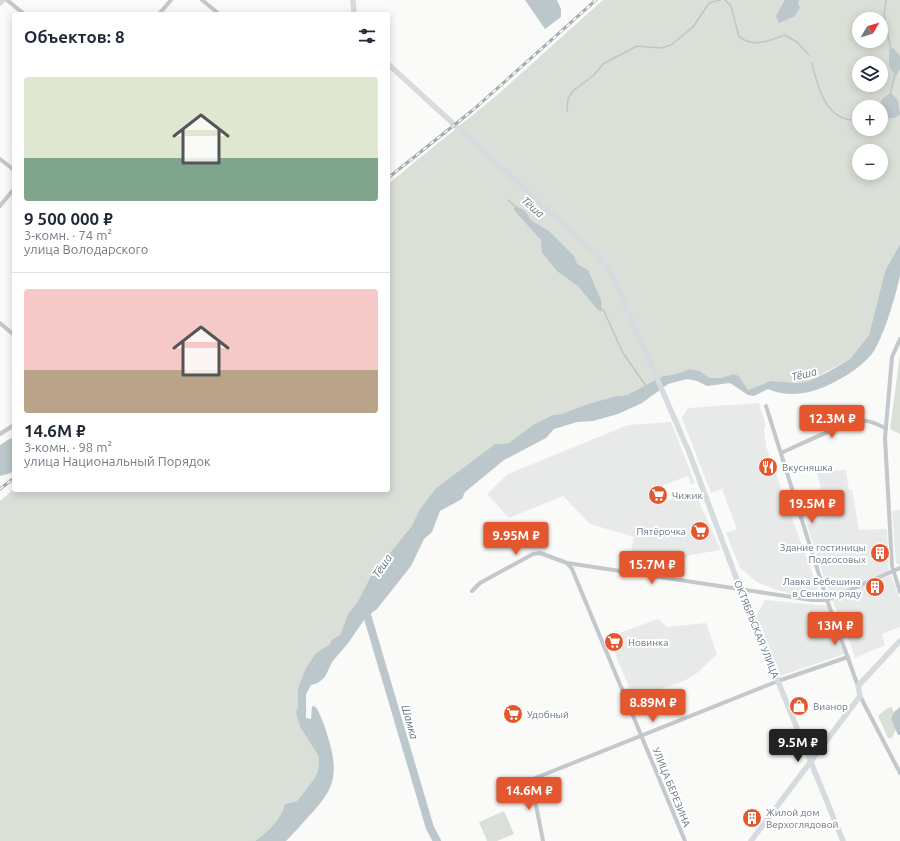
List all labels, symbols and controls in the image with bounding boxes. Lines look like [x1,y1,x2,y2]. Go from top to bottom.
north arrow [852,12,888,48]
map controls [852,12,888,180]
icon: filters [356,25,378,47]
text: Объектов: 8 [24,27,124,46]
button: layers [852,56,888,92]
button: + [852,100,888,136]
icon: home [165,103,237,175]
button: − [852,144,888,180]
water label: Тёша [519,194,547,220]
text: 9 500 000 ₽ [24,209,113,228]
text: 3-комн. · 74 m² [24,228,112,242]
text: улица Володарского [24,242,148,256]
icon: home [165,315,237,387]
water label: Тёша [790,365,818,383]
pin: 12.3M ₽ [795,405,869,439]
text: 12.3M ₽ [808,411,856,425]
text: 14.6M ₽ [24,421,86,440]
text: 3-комн. · 98 m² [24,440,112,454]
text: улица Национальный Порядок [24,454,211,468]
restaurant icon: Вкусняшка [757,456,779,478]
place label: Вкусняшка [782,462,833,473]
supermarket icon: Чижик [647,484,669,506]
place label: Чижик [672,490,703,501]
pin: 19.5M ₽ [775,490,849,524]
text: 19.5M ₽ [788,496,836,510]
supermarket icon: Пятёрочка [689,520,711,542]
pin: 9.95M ₽ [479,522,553,556]
place label: Пятёрочка [637,526,686,537]
text: 9.95M ₽ [492,528,540,542]
place label: Здание гостиницы Подсосовых [780,542,866,565]
building icon: Здание гостиницы Подсосовых [869,542,891,564]
pin: 15.7M ₽ [615,551,689,585]
water label: Тёша [370,552,394,580]
text: 15.7M ₽ [628,557,676,571]
place label: Лавка Бебешина в Сенном ряду [783,576,861,599]
building icon: Лавка Бебешина в Сенном ряду [864,576,886,598]
street label: ОКТЯБРЬСКАЯ УЛИЦА [732,579,781,680]
pin: 13M ₽ [807,612,863,646]
text: 13M ₽ [817,618,853,632]
supermarket icon: Новинка [603,631,625,653]
place label: Новинка [628,637,668,648]
pin: 8.89M ₽ [616,689,690,723]
text: 8.89M ₽ [629,695,677,709]
shop icon: Вианор [788,695,810,717]
place label: Вианор [813,701,848,712]
water label: Шамка [399,703,421,741]
supermarket icon: Удобный [502,703,524,725]
place label: Удобный [527,709,569,720]
pin: 9.5M ₽ [765,729,831,763]
text: 9.5M ₽ [778,735,818,749]
street label: УЛИЦА БЕРЕЗИНА [651,746,693,829]
pin: 14.6M ₽ [492,777,566,811]
text: 14.6M ₽ [505,783,553,797]
building icon: Жилой дом Верхоглядовой [741,807,763,829]
place label: Жилой дом Верхоглядовой [766,807,838,830]

